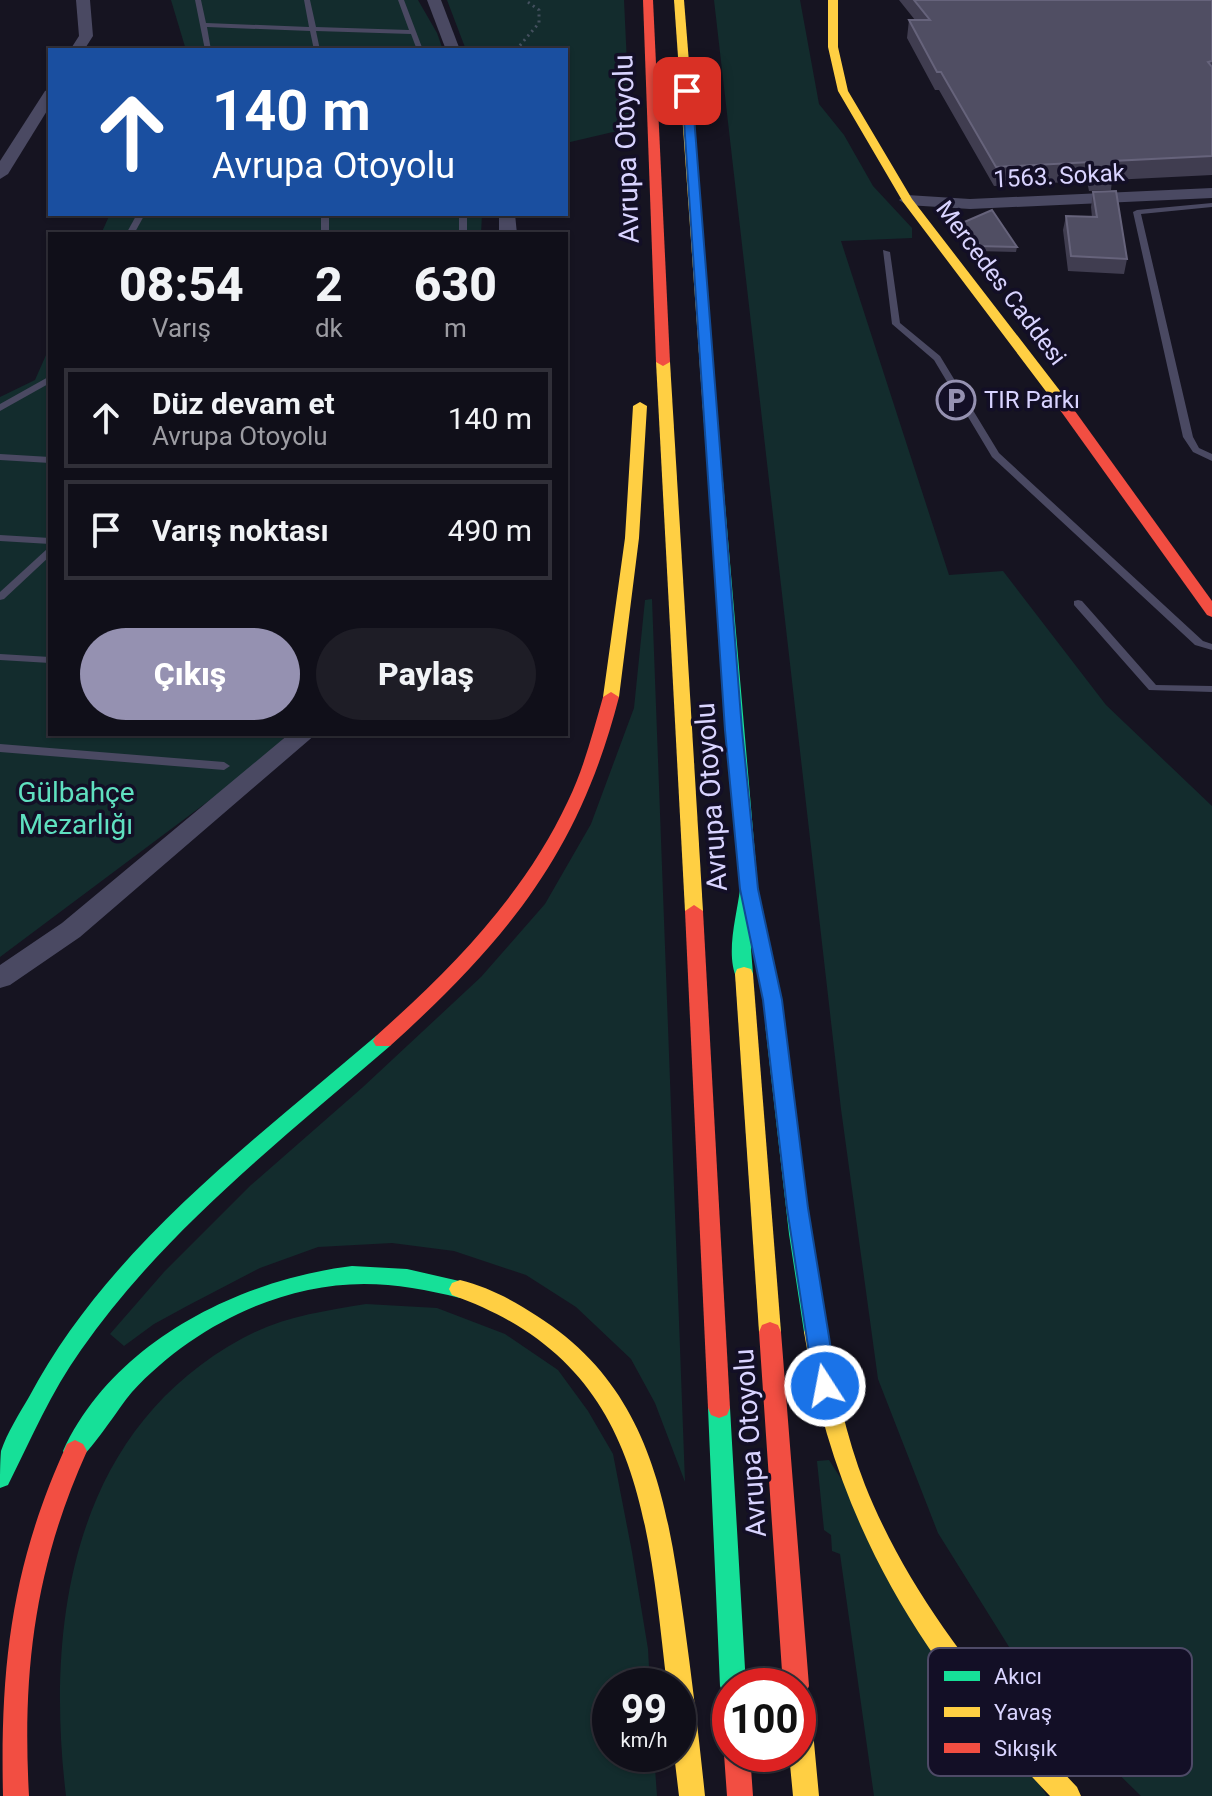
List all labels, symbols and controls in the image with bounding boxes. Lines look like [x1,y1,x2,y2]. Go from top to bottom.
street label: Avrupa Otoyolu [606,54,646,244]
pin [653,57,721,125]
icon: arrive [665,69,709,113]
text: 140 m [212,78,371,144]
icon: ahead [80,80,184,184]
text: Avrupa Otoyolu [212,145,455,187]
street label: 1563. Sokak [993,159,1126,193]
street label: Mercedes Caddesi [930,195,1072,371]
text: 08:54 [119,256,244,313]
text: 2 [315,256,343,313]
text: 630 [414,256,497,313]
text: Varış [152,313,211,343]
text: dk [315,313,343,343]
text: m [444,313,467,343]
parking icon: TIR Parkı [935,379,977,421]
text: Düz devam et [152,386,335,421]
place label: TIR Parkı [984,386,1080,414]
icon: ahead [84,396,128,440]
text: 140 m [448,401,532,436]
text: Avrupa Otoyolu [152,421,328,451]
icon: arrive [84,508,128,552]
text: Varış noktası [152,513,329,548]
text: 490 m [448,513,532,548]
button: Çıkış [80,628,300,720]
button: Paylaş [316,628,536,720]
street label: Avrupa Otoyolu [688,702,734,892]
park label: Gülbahçe Mezarlığı [17,776,135,841]
position arrow [783,1344,867,1428]
street label: Avrupa Otoyolu [727,1348,773,1538]
legend [928,1648,1192,1776]
text: Akıcı [994,1664,1042,1689]
speed limit sign: 100 [712,1668,816,1772]
text: 99 [621,1686,667,1733]
text: Yavaş [994,1700,1052,1725]
text: km/h [621,1728,667,1752]
text: Sıkışık [994,1736,1058,1761]

